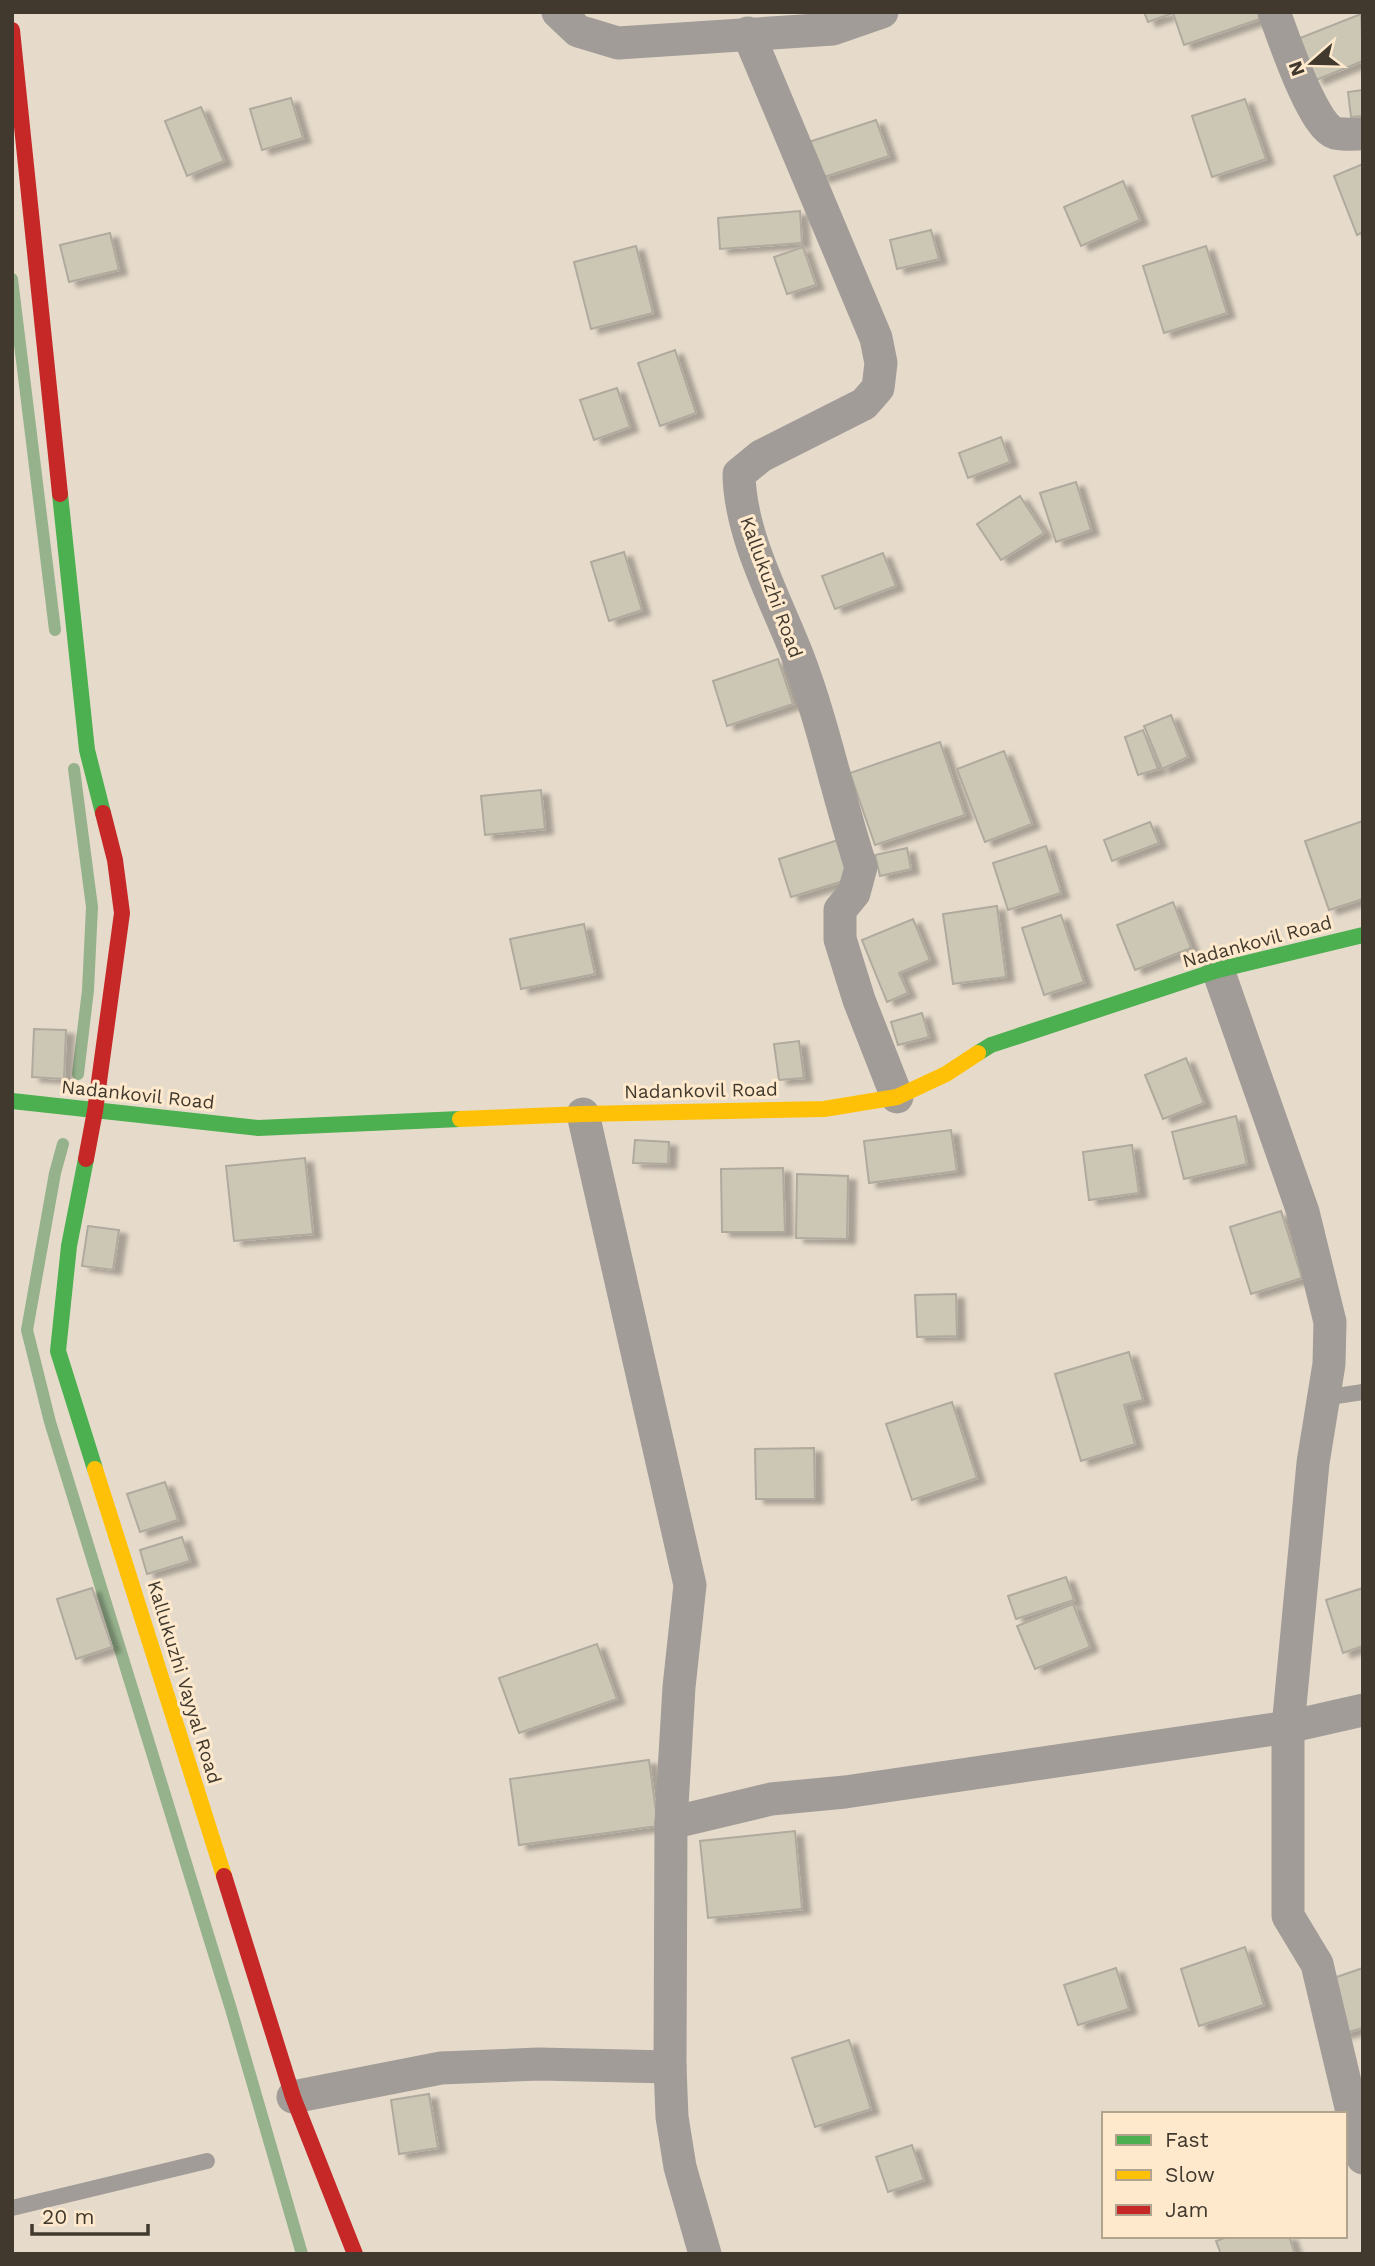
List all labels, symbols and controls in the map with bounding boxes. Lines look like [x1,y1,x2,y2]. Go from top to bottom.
north arrow [1277,28,1347,98]
text: N [1283,58,1310,79]
street label: Kallukuzhi Road [735,513,808,661]
street label: Nadankovil Road [1180,910,1334,972]
street label: Nadankovil Road [60,1075,216,1114]
street label: Nadankovil Road [624,1078,778,1103]
street label: Kallukuzhi Vayyal Road [143,1578,226,1786]
legend [1102,2112,1347,2238]
text: Fast [1165,2127,1209,2152]
text: Slow [1165,2162,1215,2187]
scale bar [32,2192,147,2236]
text: Jam [1165,2197,1208,2222]
text: 20 m [42,2204,94,2229]

